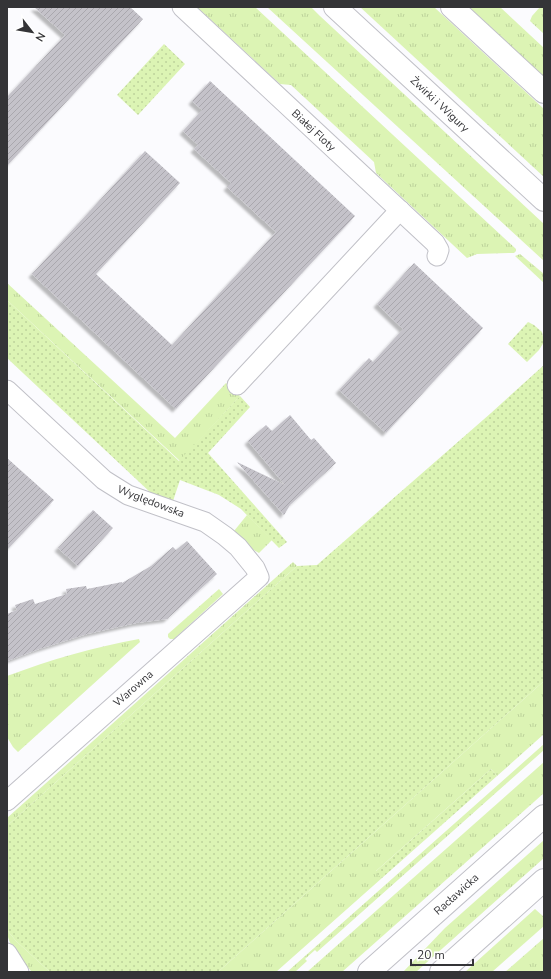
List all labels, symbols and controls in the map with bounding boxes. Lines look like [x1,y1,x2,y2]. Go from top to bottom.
north arrow [12,12,52,52]
text: N [32,30,49,44]
street label: Żwirki i Wigury [407,73,473,136]
street label: Białej Floty [288,106,339,155]
street label: Wyględowska [115,482,187,521]
street label: Warowna [110,667,157,710]
street label: Racławicka [431,870,482,919]
scale bar [411,941,473,967]
text: 20 m [417,947,445,963]

